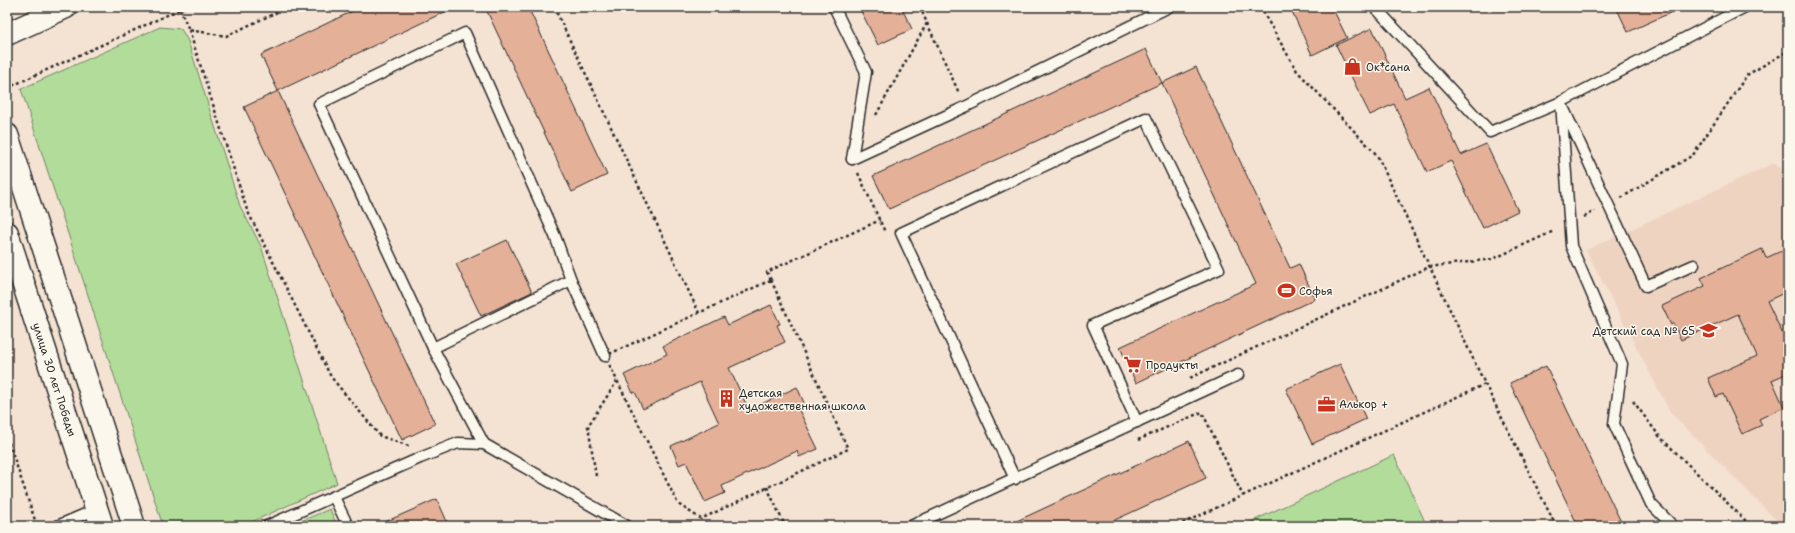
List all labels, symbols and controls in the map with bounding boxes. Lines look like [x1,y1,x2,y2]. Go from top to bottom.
shop icon: Ок*сана [1343,57,1363,77]
place label: Ок*сана [1366,60,1410,75]
sports icon: Софья [1276,281,1296,301]
place label: Софья [1299,284,1332,299]
street label: улица 30 лет Победы [29,321,79,438]
school or university icon: Детский сад № 65 [1698,321,1718,341]
place label: Детский сад № 65 [1592,324,1695,339]
supermarket icon: Продукты [1123,355,1143,375]
place label: Продукты [1146,358,1198,373]
place label: Детская художественная школа [739,386,866,414]
building icon: Детская художественная школа [716,389,736,409]
office icon: Алькор + [1316,394,1336,414]
place label: Алькор + [1339,397,1389,412]

